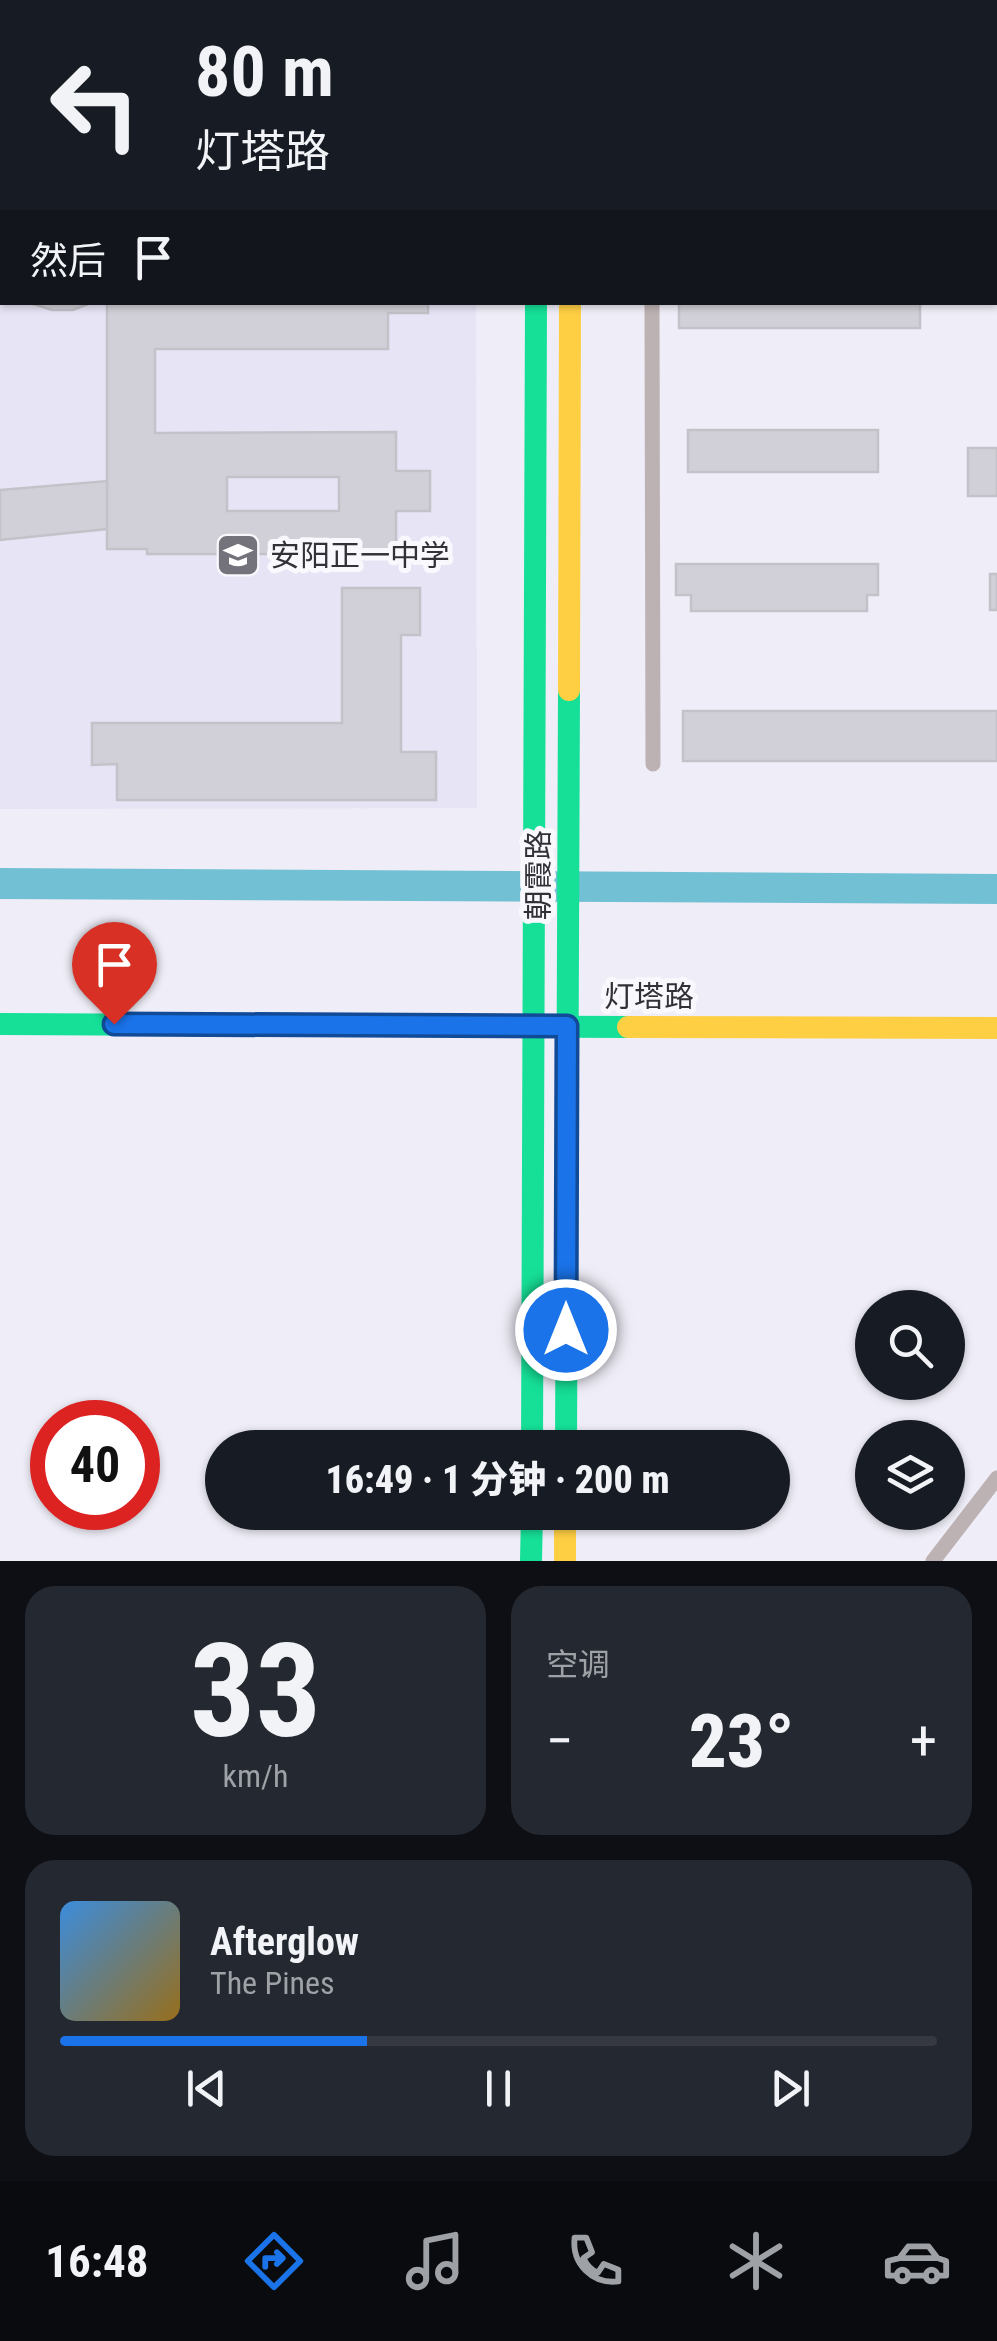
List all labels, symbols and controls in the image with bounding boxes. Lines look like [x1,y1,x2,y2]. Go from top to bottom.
text: 80 m [195,31,334,113]
icon: left [30,40,160,170]
text: 灯塔路 [195,125,330,178]
icon: arrive [126,230,181,285]
text: 然后 [30,239,106,283]
school or university icon: 安阳正一中学 [215,532,261,578]
place label: 安阳正一中学 [270,538,450,573]
street label: 朝霞路 [521,830,556,920]
pin [72,922,157,1025]
icon: arrive [87,937,142,992]
street label: 灯塔路 [604,979,694,1014]
position arrow [514,1278,618,1382]
map controls [855,1290,965,1530]
button: search [855,1290,965,1400]
speed limit sign: 40 [30,1400,160,1530]
button: layers [855,1420,965,1530]
text: 16:49 · 1 分钟 · 200 m [325,1458,670,1502]
text: 33 [190,1615,321,1768]
text: 空调 [546,1646,610,1684]
text: 23° [689,1697,794,1785]
text: − [546,1709,574,1773]
text: + [910,1709,937,1773]
text: km/h [223,1757,288,1795]
text: Afterglow [210,1920,359,1964]
text: The Pines [210,1964,335,2002]
icon: previous [179,2061,234,2116]
icon: pause [471,2061,526,2116]
icon: next [763,2061,818,2116]
icon: directions [239,2226,309,2296]
icon: music [400,2226,470,2296]
icon: phone [560,2226,630,2296]
icon: climate [721,2226,791,2296]
icon: car [882,2226,952,2296]
text: 16:48 [45,2235,149,2288]

